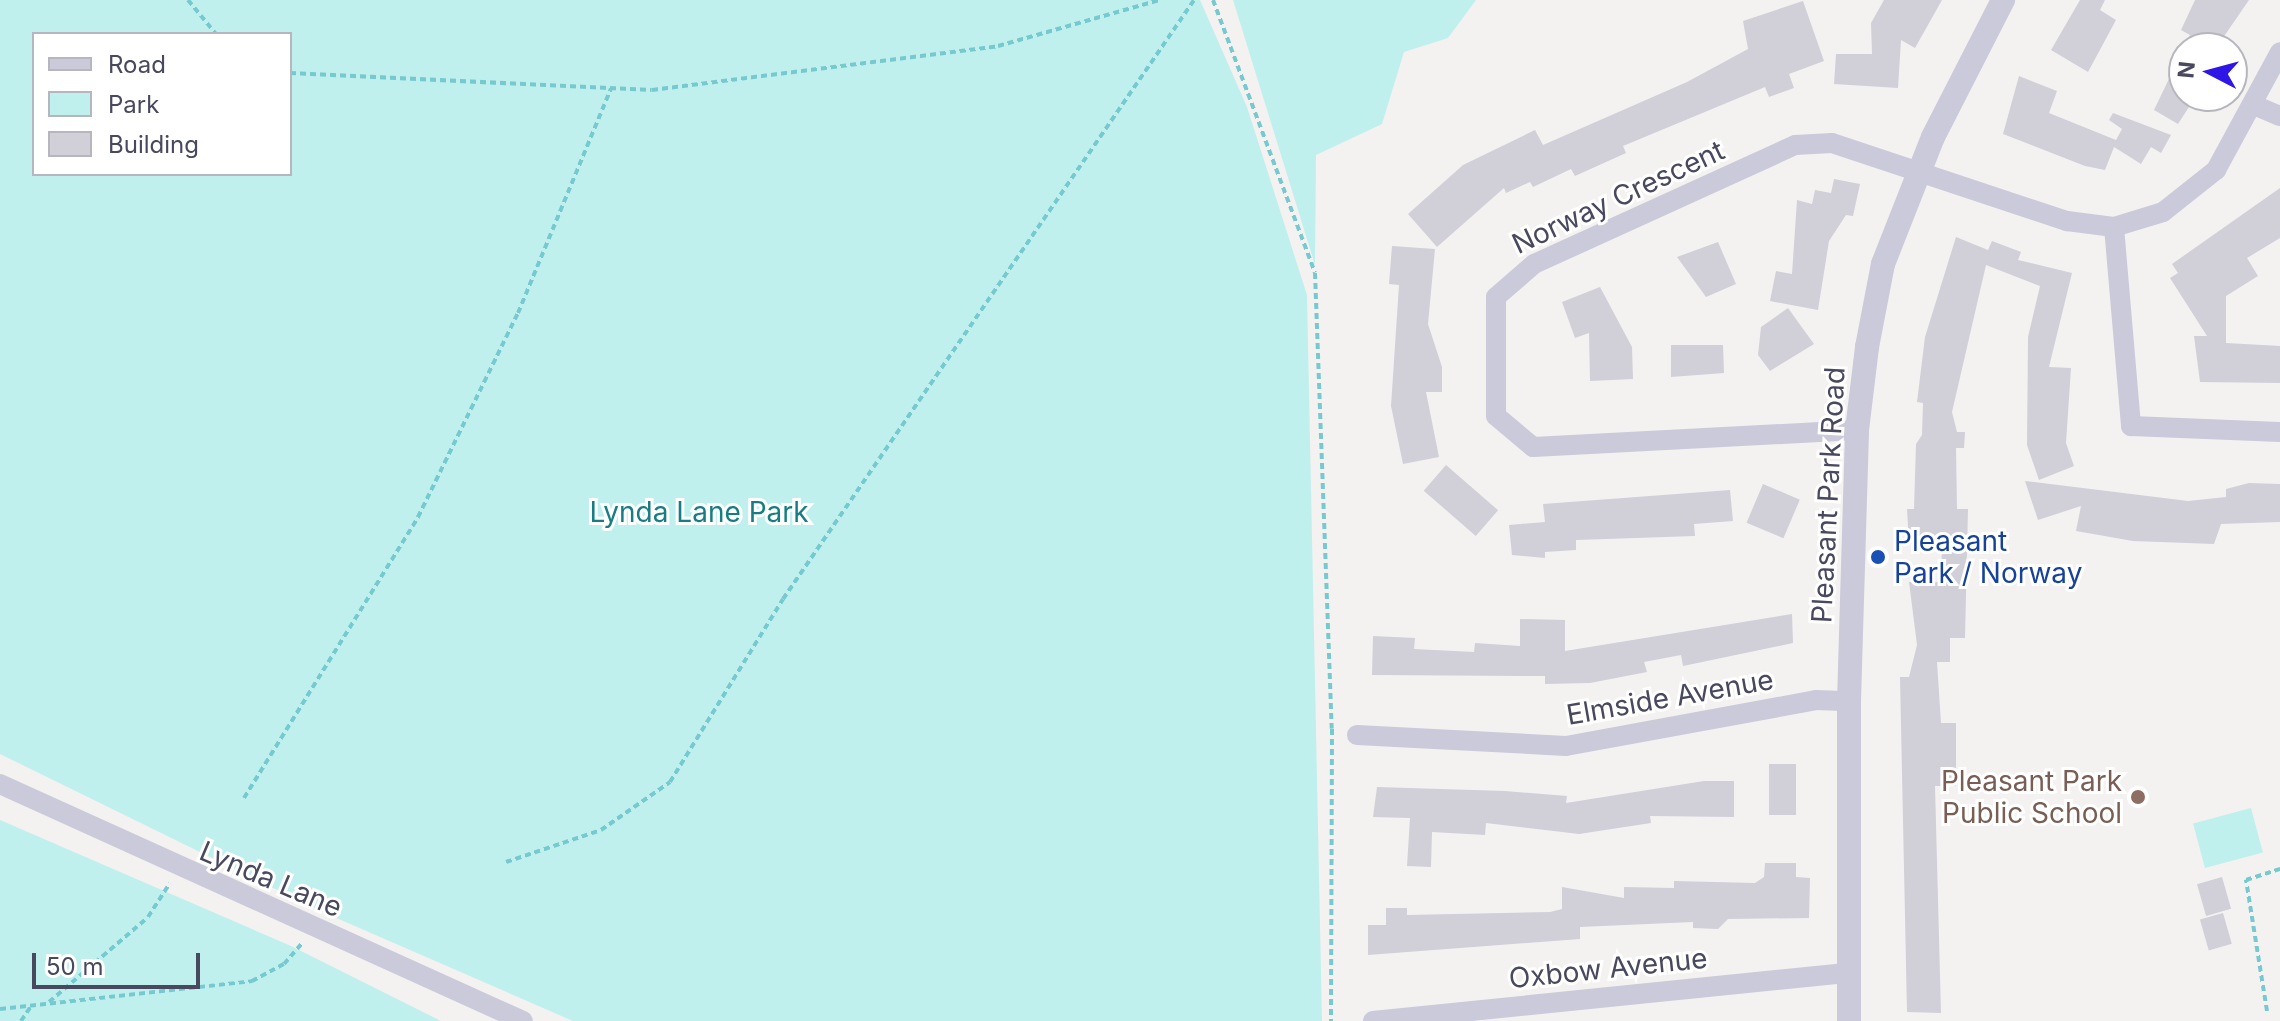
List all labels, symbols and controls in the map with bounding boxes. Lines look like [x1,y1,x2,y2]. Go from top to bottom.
legend [32,32,292,176]
north arrow [2168,32,2248,112]
text: Road [108,50,166,79]
text: N [2172,60,2200,79]
text: Park [108,90,159,119]
text: Building [108,130,199,159]
street label: Norway Crescent [1507,133,1729,261]
street label: Pleasant Park Road [1805,366,1851,624]
park label: Lynda Lane Park [589,495,809,529]
place label: Pleasant Park / Norway [1894,524,2082,590]
marker: Pleasant Park / Norway [1869,548,1887,566]
street label: Elmside Avenue [1564,662,1776,732]
place label: Pleasant Park Public School [1941,764,2122,830]
marker: Pleasant Park Public School [2129,788,2147,806]
street label: Lynda Lane [195,834,347,924]
scale bar [36,937,204,987]
street label: Oxbow Avenue [1507,941,1709,995]
text: 50 m [46,952,104,981]

